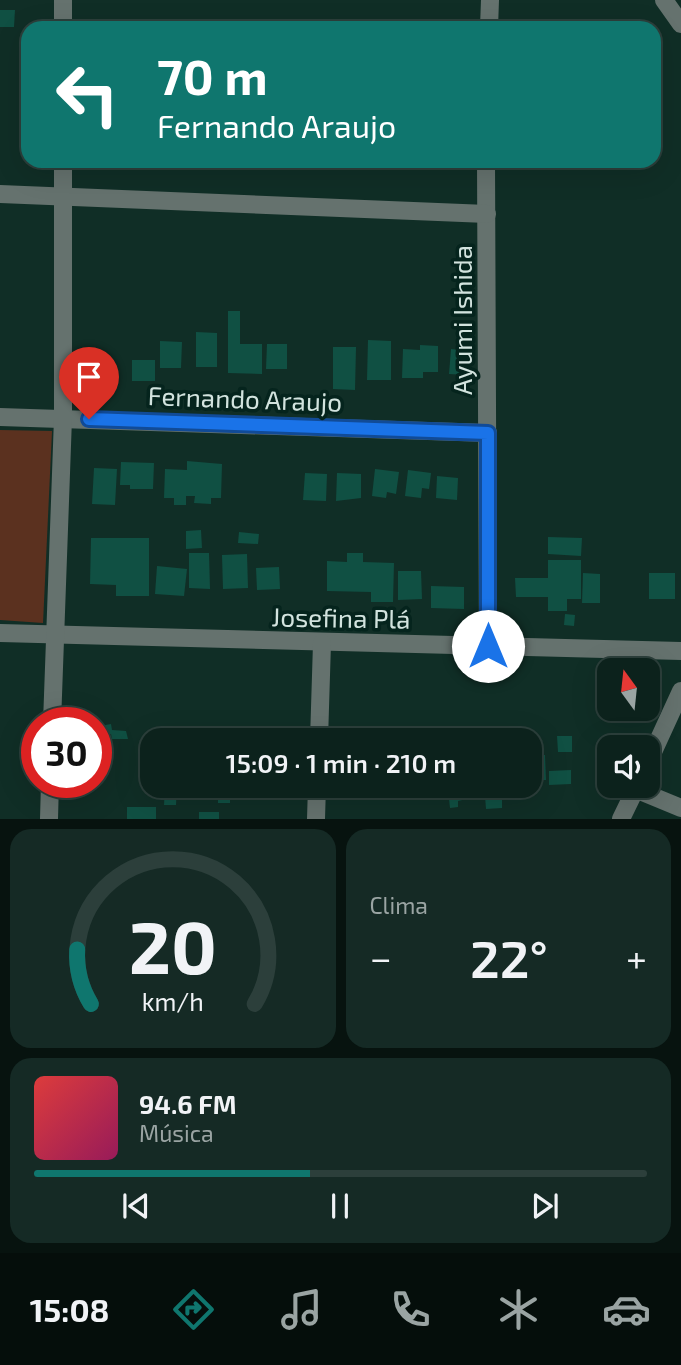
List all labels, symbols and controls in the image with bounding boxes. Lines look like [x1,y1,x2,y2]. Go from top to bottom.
text: 70 m [157,46,268,105]
icon: left [42,49,133,140]
text: Fernando Araujo [157,106,396,144]
street label: Ayumi Ishida [446,245,477,395]
pin [59,347,119,419]
icon: arrive [70,358,108,396]
street label: Fernando Araujo [147,379,343,417]
street label: Josefina Plá [271,600,411,634]
position arrow [451,609,525,683]
north arrow [597,658,660,721]
map controls [597,658,660,798]
speed limit sign: 30 [21,707,112,798]
button: sound [597,735,660,798]
text: 15:09 · 1 min · 210 m [226,747,456,778]
text: Clima [370,891,428,919]
text: 20 [129,902,217,990]
text: 22° [470,926,548,988]
text: − [370,934,392,980]
text: + [626,934,647,980]
text: km/h [142,986,204,1016]
text: 94.6 FM [139,1088,236,1119]
text: Música [139,1119,214,1147]
icon: previous [117,1187,155,1225]
icon: pause [321,1187,359,1225]
icon: next [526,1187,564,1225]
icon: directions [169,1285,218,1334]
icon: music [277,1285,326,1334]
icon: phone [386,1285,435,1334]
icon: climate [494,1285,543,1334]
icon: car [602,1285,651,1334]
text: 15:08 [30,1290,110,1328]

